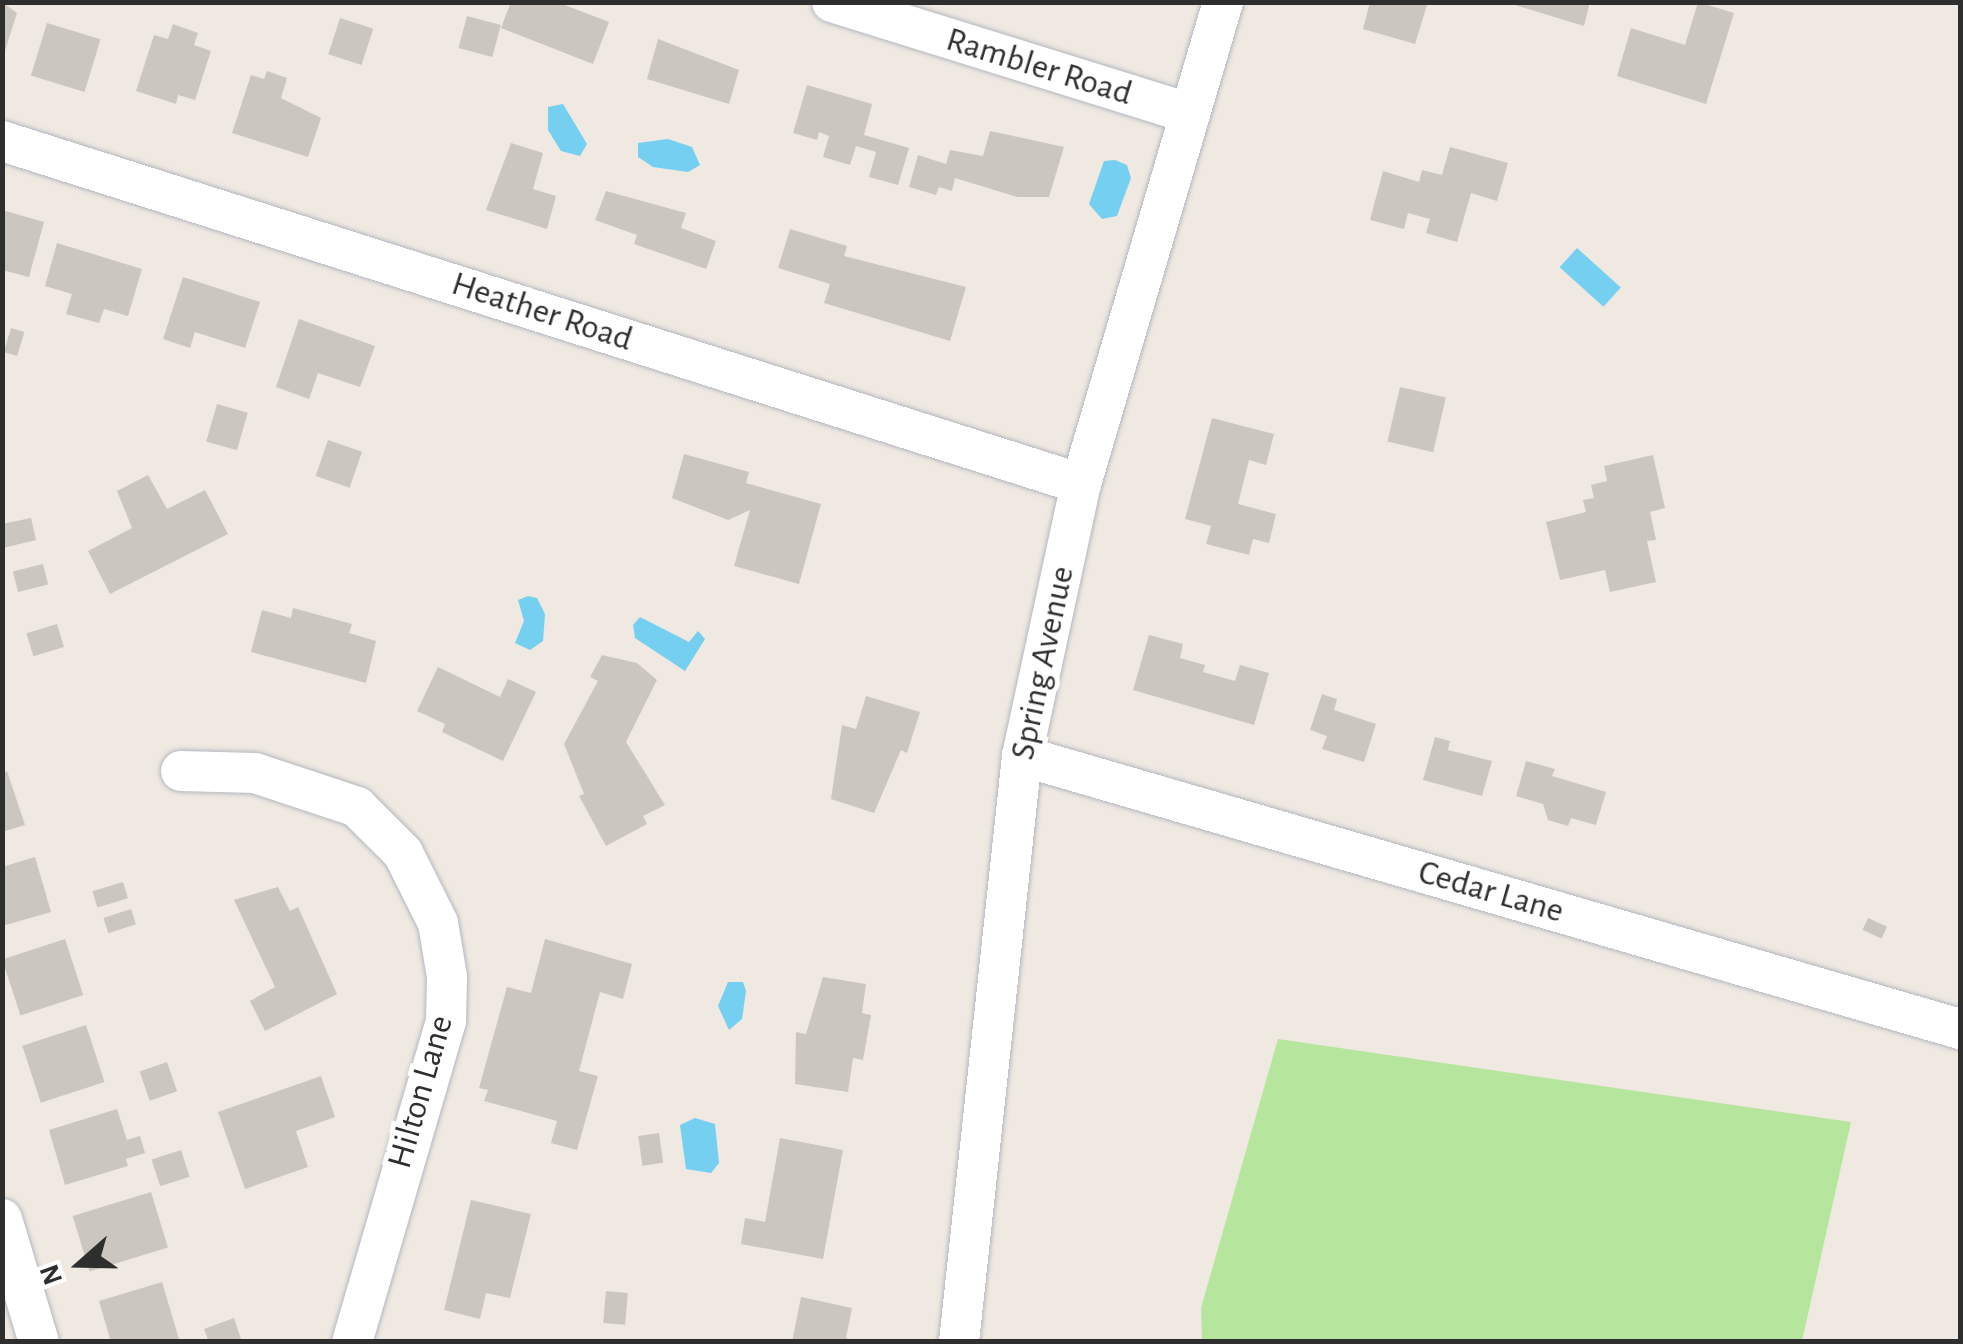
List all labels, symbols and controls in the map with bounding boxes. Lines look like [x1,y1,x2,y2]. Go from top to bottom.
street label: Rambler Road [941,19,1137,115]
street label: Heather Road [446,263,638,361]
street label: Spring Avenue [1002,562,1084,764]
street label: Cedar Lane [1413,851,1569,933]
street label: Hilton Lane [379,1011,463,1173]
north arrow [30,1214,130,1314]
text: N [35,1260,68,1288]

